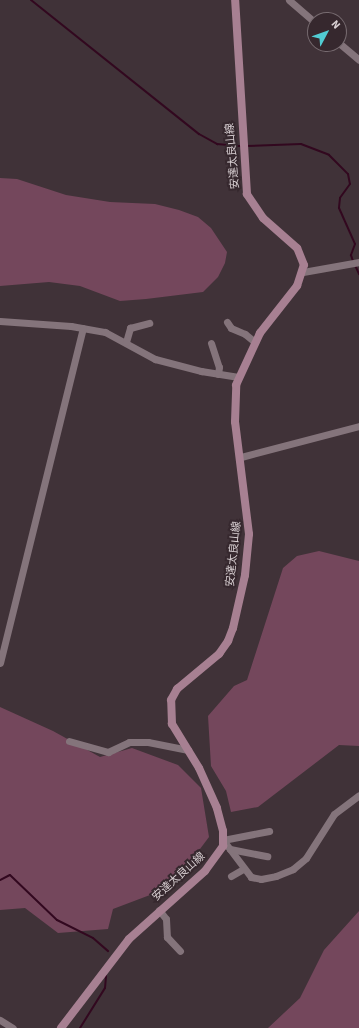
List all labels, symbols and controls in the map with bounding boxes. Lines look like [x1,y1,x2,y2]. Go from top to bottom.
north arrow [307,12,347,52]
text: N [328,17,344,32]
street label: 安達太良山線 [224,123,242,189]
street label: 安達太良山線 [224,520,244,588]
street label: 安達太良山線 [150,850,208,904]

